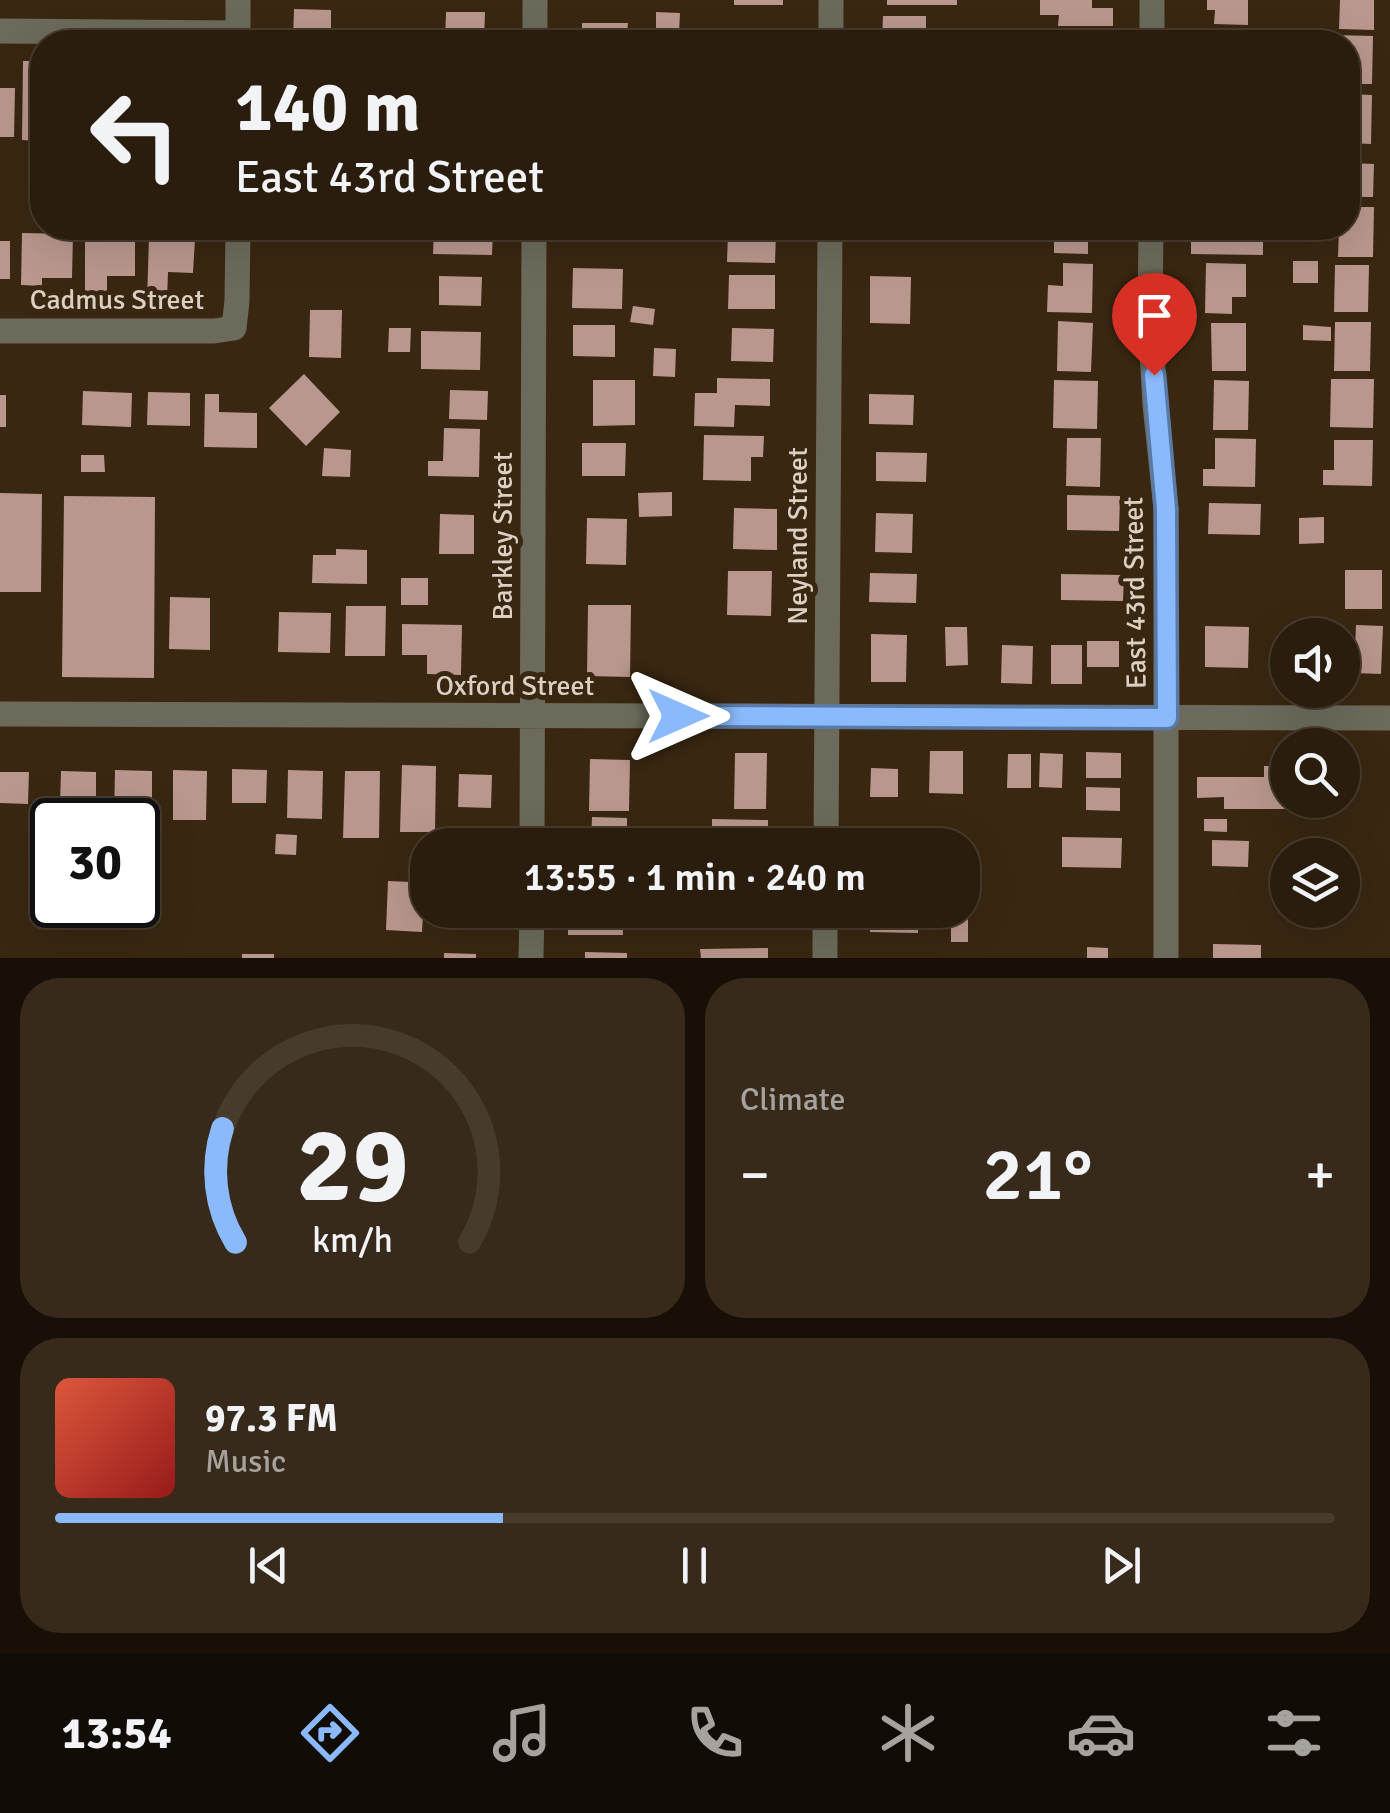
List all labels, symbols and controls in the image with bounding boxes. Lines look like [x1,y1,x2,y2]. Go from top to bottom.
text: 140 m [235,64,420,150]
icon: left [70,70,200,200]
text: East 43rd Street [235,150,544,205]
pin [1112,273,1197,376]
street label: Cadmus Street [30,283,205,317]
icon: arrive [1127,288,1182,343]
street label: Neyland Street [781,447,815,625]
street label: Barkley Street [486,451,520,620]
street label: East 43rd Street [1116,496,1154,689]
map controls [1270,618,1360,928]
button: sound [1270,618,1360,708]
position arrow [626,664,730,768]
street label: Oxford Street [436,669,595,703]
button: search [1270,728,1360,818]
speed limit sign: 30 [30,798,160,928]
button: layers [1270,838,1360,928]
text: 13:55 · 1 min · 240 m [524,854,866,901]
text: Climate [740,1080,846,1119]
text: 29 [296,1102,409,1230]
text: 21° [983,1128,1092,1221]
text: − [740,1141,770,1209]
text: + [1305,1141,1335,1209]
text: km/h [312,1218,393,1262]
text: 97.3 FM [205,1395,338,1442]
text: Music [205,1442,286,1481]
icon: previous [241,1538,296,1593]
icon: pause [667,1538,722,1593]
icon: next [1094,1538,1149,1593]
icon: directions [295,1698,365,1768]
icon: music [487,1698,557,1768]
icon: phone [680,1698,750,1768]
icon: climate [873,1698,943,1768]
icon: car [1066,1698,1136,1768]
icon: filters [1259,1698,1329,1768]
text: 13:54 [61,1706,172,1761]

